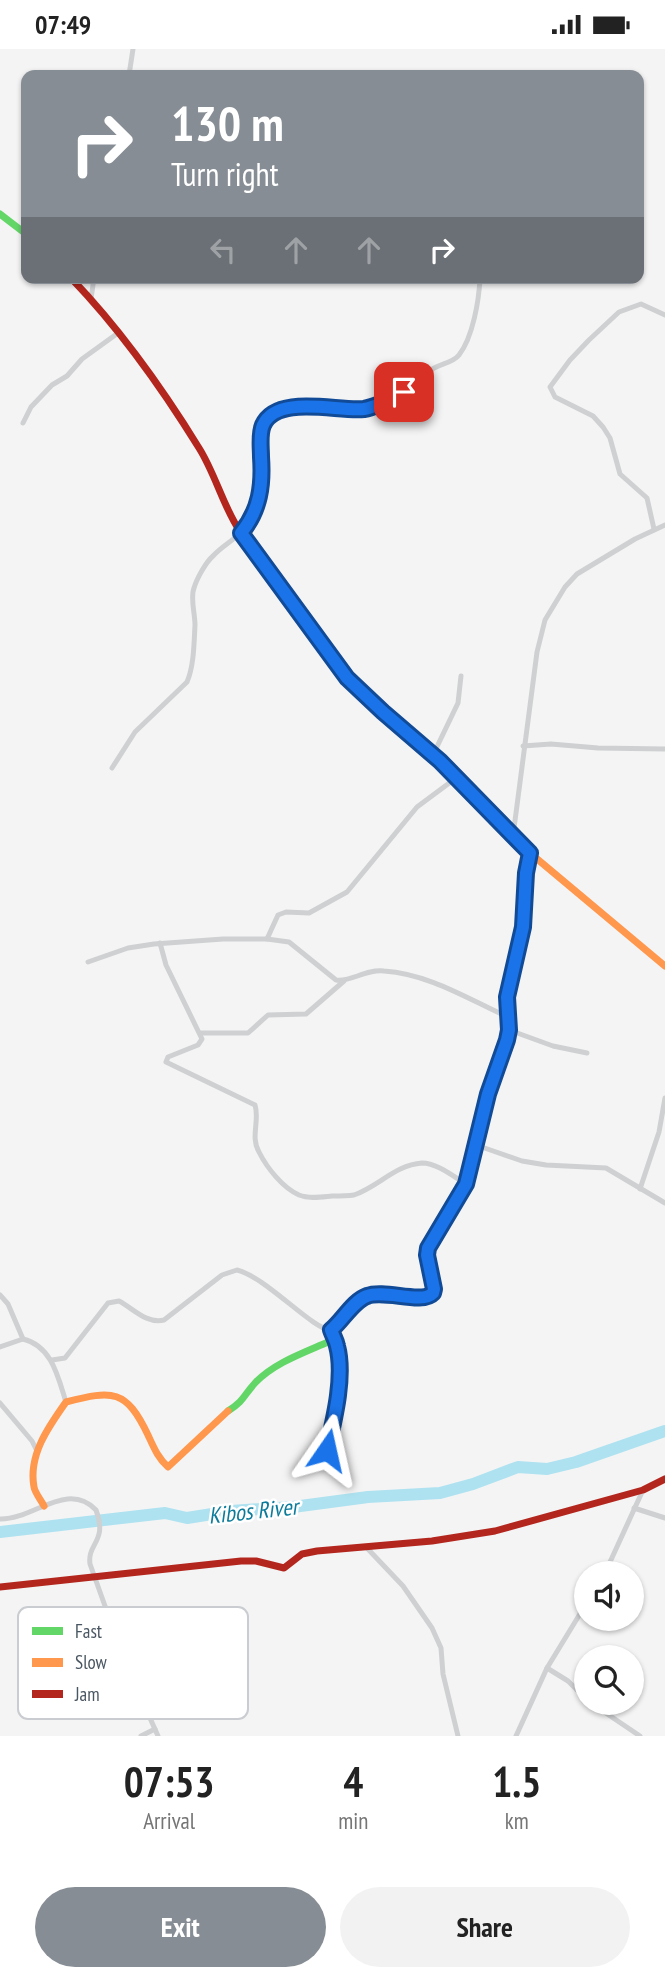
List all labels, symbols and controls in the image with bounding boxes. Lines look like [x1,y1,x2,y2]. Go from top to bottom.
text: 07:49 [35,8,91,41]
text: 130 m [171,91,284,155]
icon: right [56,98,147,189]
text: Turn right [171,153,279,195]
icon: left [204,231,242,269]
icon: ahead [277,231,315,269]
icon: ahead [350,231,388,269]
icon: right [423,231,461,269]
pin [374,362,434,422]
icon: arrive [385,373,423,411]
position arrow [290,1413,364,1487]
water label: Kibos River [207,1491,303,1530]
map controls [574,1561,644,1715]
button: sound [574,1561,644,1631]
legend [18,1607,248,1719]
text: Fast [75,1619,103,1643]
button: search [574,1645,644,1715]
text: Slow [75,1650,108,1674]
text: Jam [74,1682,100,1706]
text: 07:53 [124,1754,215,1809]
text: 4 [343,1754,363,1809]
text: 1.5 [492,1754,541,1809]
text: Arrival [143,1806,195,1835]
text: min [338,1806,368,1835]
text: km [505,1806,529,1835]
button: Exit [35,1887,326,1967]
button: Share [340,1887,630,1967]

